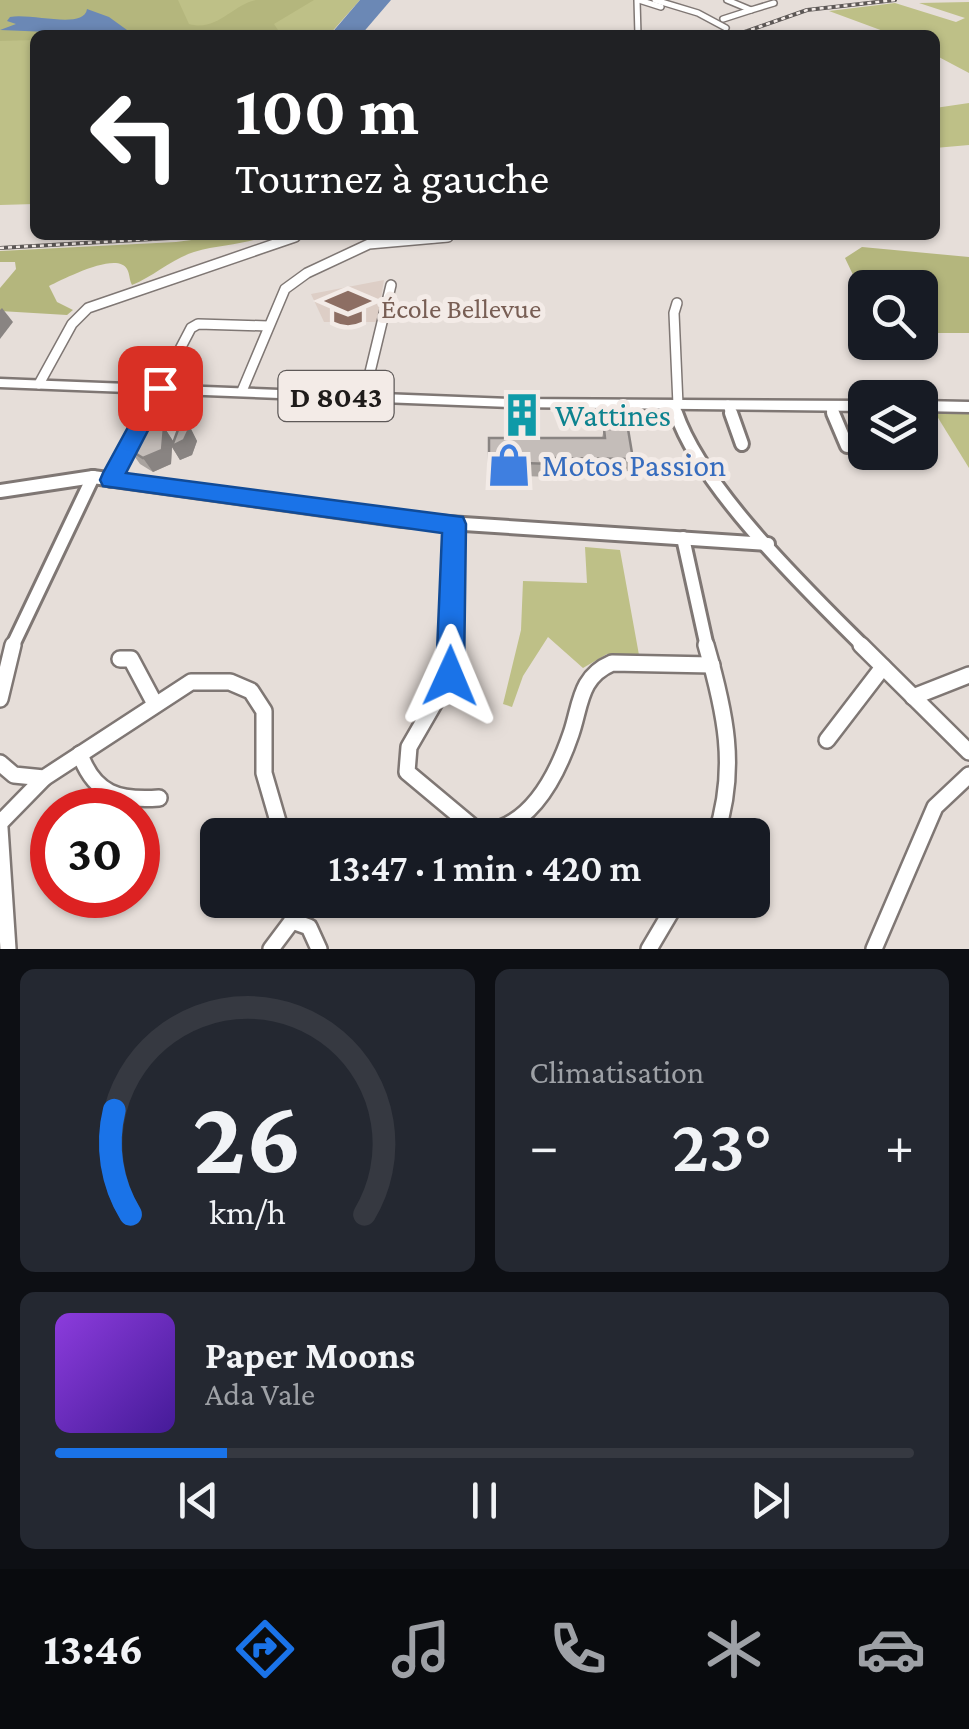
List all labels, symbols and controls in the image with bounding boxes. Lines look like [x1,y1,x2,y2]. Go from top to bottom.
icon: left [70,70,200,200]
text: 100 m [235,71,419,149]
text: Tournez à gauche [235,153,549,203]
map controls [848,270,938,470]
button: search [848,270,938,360]
school or university icon: École Bellevue [324,284,372,332]
place label: École Bellevue [381,293,541,324]
pin [118,346,203,431]
icon: arrive [133,361,188,416]
road number: D 8043 [278,371,394,421]
button: layers [848,380,938,470]
building icon: Wattines [498,391,546,439]
place label: Wattines [555,397,671,433]
shop icon: Motos Passion [485,441,533,489]
place label: Motos Passion [542,447,726,483]
position arrow [398,624,502,728]
speed limit sign: 30 [30,788,160,918]
text: 13:47 · 1 min · 420 m [329,847,641,889]
text: Climatisation [530,1054,704,1090]
text: 26 [192,1079,302,1194]
text: 23° [672,1104,772,1187]
text: − [530,1115,559,1176]
text: + [885,1115,914,1176]
text: km/h [209,1192,286,1232]
text: Paper Moons [205,1334,415,1376]
text: Ada Vale [205,1376,315,1412]
icon: previous [171,1473,226,1528]
icon: pause [457,1473,512,1528]
icon: next [743,1473,798,1528]
icon: directions [230,1614,300,1684]
icon: music [386,1614,456,1684]
icon: phone [543,1614,613,1684]
icon: climate [699,1614,769,1684]
icon: car [856,1614,926,1684]
text: 13:46 [43,1624,143,1674]

